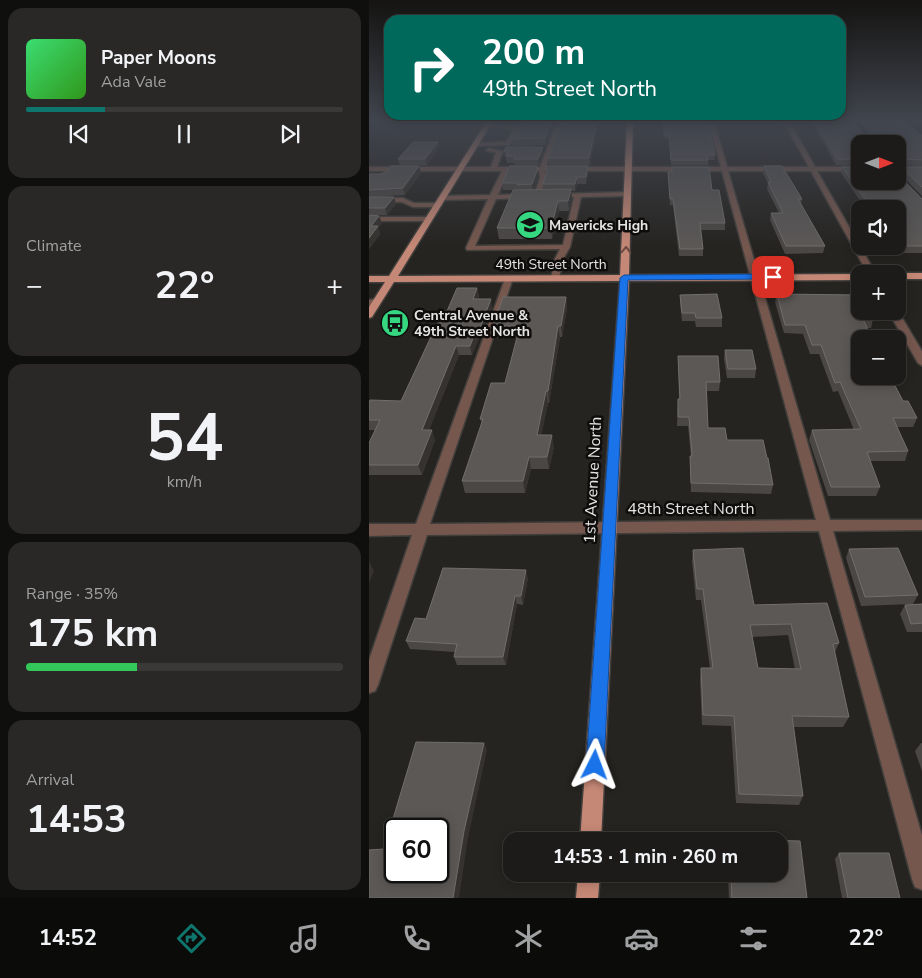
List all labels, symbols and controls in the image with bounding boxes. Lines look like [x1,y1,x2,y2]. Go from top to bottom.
text: 200 m [482,29,585,76]
icon: right [399,35,464,100]
text: Paper Moons [101,45,216,71]
text: Ada Vale [101,71,166,93]
text: 49th Street North [482,74,657,104]
icon: previous [65,120,93,148]
icon: pause [170,120,198,148]
icon: next [276,120,304,148]
north arrow [851,135,907,190]
map controls [851,135,906,385]
button: sound [851,200,906,255]
school or university icon: Mavericks High [515,210,545,240]
place label: Mavericks High [549,216,648,235]
text: Climate [26,235,81,257]
one-way arrow [620,246,631,254]
street label: 49th Street North [495,255,607,274]
pin [752,256,794,298]
text: 22° [154,260,215,311]
icon: arrive [759,263,787,291]
button: + [851,265,906,320]
text: − [26,267,43,305]
text: + [326,267,343,305]
place label: Central Avenue & 49th Street North [414,306,530,341]
bus stop icon: Central Avenue & 49th Street North [380,308,410,338]
button: − [851,330,906,385]
text: 54 [145,394,224,483]
street label: 1st Avenue North [579,416,607,544]
text: km/h [167,471,202,493]
street label: 48th Street North [627,498,755,520]
text: Range · 35% [26,583,118,605]
text: 175 km [26,608,158,659]
position arrow [568,738,620,790]
text: Arrival [26,769,74,791]
text: 14:53 [26,794,127,845]
speed limit sign: 60 [384,818,449,883]
text: 14:53 · 1 min · 260 m [553,844,738,870]
icon: directions [174,921,209,956]
icon: music [287,921,322,956]
icon: phone [399,921,434,956]
icon: climate [511,921,546,956]
icon: car [624,921,659,956]
icon: filters [736,921,771,956]
text: 14:52 [39,923,97,953]
text: 22° [848,923,883,953]

